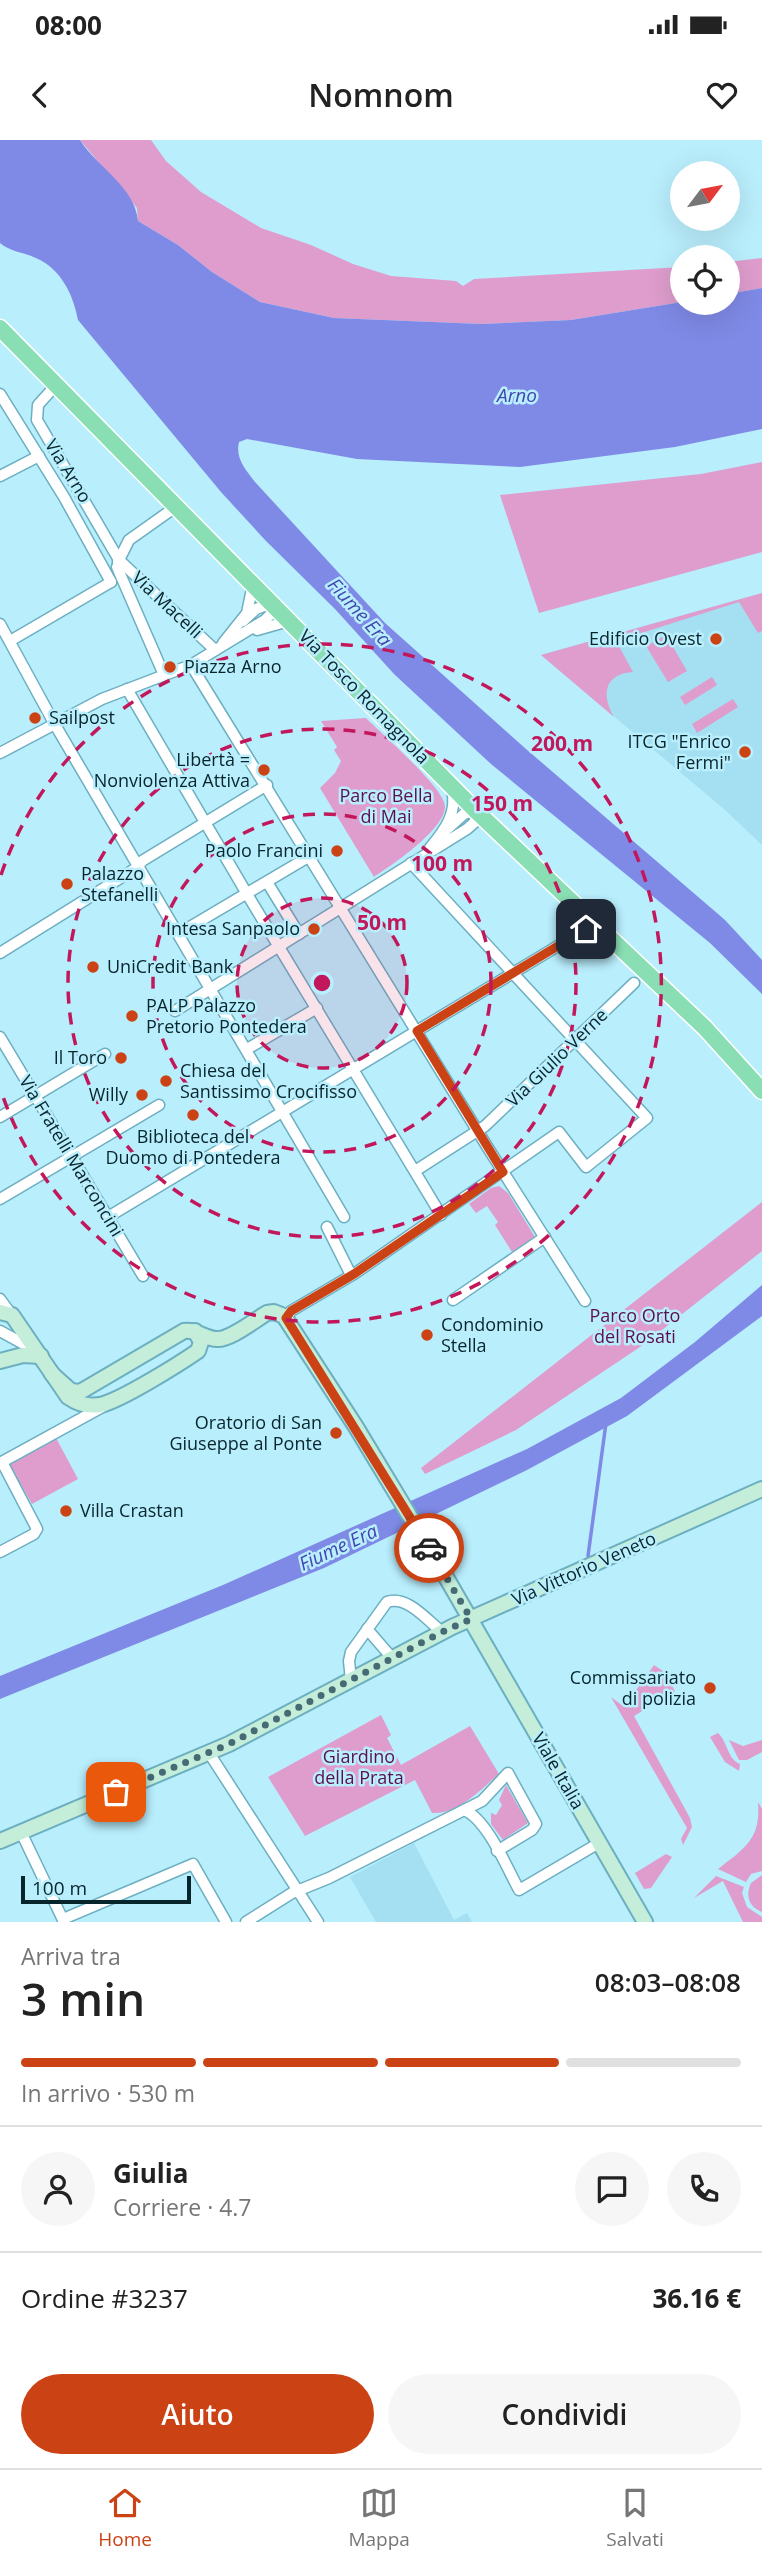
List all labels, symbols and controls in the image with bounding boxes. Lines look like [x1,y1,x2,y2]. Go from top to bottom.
text: 08:00 [35,7,102,43]
text: Nomnom [308,73,454,116]
icon: back [21,76,59,114]
icon: heart [703,76,741,114]
north arrow [670,161,740,231]
map controls [670,161,740,315]
button: locate [670,245,740,315]
water label: Arno [495,382,537,408]
street label: Via Arno [40,434,98,507]
street label: Via Macelli [127,565,208,643]
water label: Fiume Era [322,572,398,652]
street label: Via Tosco Romagnola [294,624,435,769]
place label: Edificio Ovest [589,626,702,650]
marker: Edificio Ovest [708,631,724,647]
place label: Piazza Arno [184,654,282,678]
marker: Piazza Arno [162,659,178,675]
place label: Sailpost [49,705,115,729]
marker: Sailpost [27,710,43,726]
text: 200 m [531,729,593,757]
place label: ITCG "Enrico Fermi" [627,729,731,774]
marker: ITCG "Enrico Fermi" [737,744,753,760]
place label: Libertà = Nonviolenza Attiva [94,747,250,792]
marker: Libertà = Nonviolenza Attiva [256,762,272,778]
park label: Parco Bella di Mai [339,783,433,828]
text: 150 m [471,789,533,817]
place label: Paolo Francini [205,838,323,862]
marker: Paolo Francini [329,843,345,859]
text: 100 m [411,849,473,877]
place label: Palazzo Stefanelli [81,861,158,906]
marker: Palazzo Stefanelli [59,876,75,892]
pin [556,899,616,959]
text: 50 m [357,908,407,936]
icon: home [567,910,605,948]
place label: Intesa Sanpaolo [166,916,300,940]
marker: Intesa Sanpaolo [306,921,322,937]
place label: UniCredit Bank [107,954,234,978]
marker: UniCredit Bank [85,959,101,975]
centre of rings [310,971,334,995]
place label: PALP Palazzo Pretorio Pontedera [146,993,307,1038]
street label: Via Giulio Verne [500,1003,612,1112]
marker: PALP Palazzo Pretorio Pontedera [124,1008,140,1024]
place label: Il Toro [54,1045,107,1069]
marker: Il Toro [113,1050,129,1066]
place label: Chiesa del Santissimo Crocifisso [180,1058,357,1103]
street label: Via Fratelli Marconcini [14,1070,130,1241]
marker: Chiesa del Santissimo Crocifisso [158,1073,174,1089]
place label: Willy [89,1082,129,1106]
marker: Willy [134,1087,150,1103]
marker: Biblioteca del Duomo di Pontedera [185,1107,201,1123]
place label: Biblioteca del Duomo di Pontedera [105,1124,281,1169]
park label: Parco Orto del Rosati [590,1303,680,1348]
place label: Condominio Stella [441,1312,544,1357]
marker: Condominio Stella [419,1327,435,1343]
place label: Oratorio di San Giuseppe al Ponte [169,1410,322,1455]
marker: Oratorio di San Giuseppe al Ponte [328,1425,344,1441]
place label: Villa Crastan [80,1498,184,1522]
marker: Villa Crastan [58,1503,74,1519]
courier [394,1513,464,1583]
water label: Fiume Era [295,1517,382,1577]
street label: Via Vittorio Veneto [508,1525,660,1611]
icon: car [410,1529,448,1567]
place label: Commissariato di polizia [570,1665,696,1710]
marker: Commissariato di polizia [702,1680,718,1696]
street label: Viale Italia [527,1728,591,1813]
park label: Giardino della Prata [314,1744,404,1789]
pin [86,1762,146,1822]
icon: bag [97,1773,135,1811]
scale bar [21,1873,191,1905]
text: 100 m [32,1875,87,1901]
text: Arriva tra [21,1940,121,1972]
text: 08:03–08:08 [595,1964,741,2000]
text: 3 min [21,1967,145,2029]
text: In arrivo · 530 m [21,2077,195,2109]
button: person [21,2152,95,2226]
button: chat [575,2152,649,2226]
button: phone [667,2152,741,2226]
text: Giulia [113,2155,188,2191]
text: Corriere · 4.7 [113,2191,252,2223]
text: Ordine #3237 [21,2280,188,2316]
text: 36.16 € [653,2280,741,2316]
button: Aiuto [21,2374,374,2454]
button: Condividi [388,2374,741,2454]
tab: Home [98,2484,152,2552]
tab: Mappa [348,2484,410,2552]
tab: Salvati [606,2484,664,2552]

